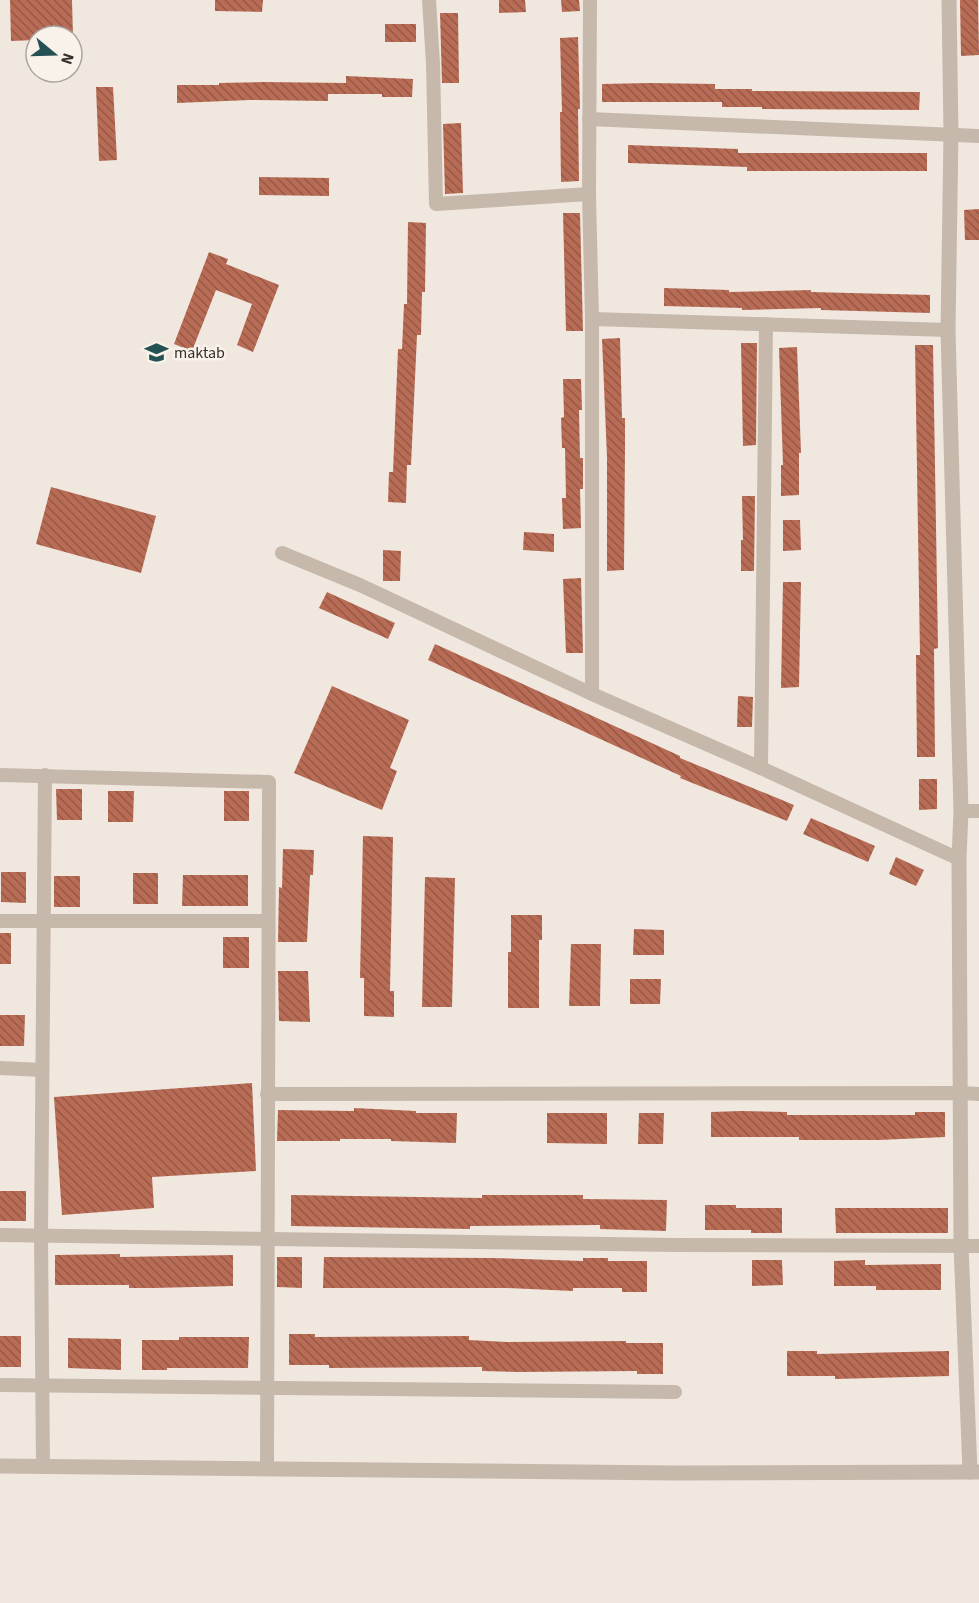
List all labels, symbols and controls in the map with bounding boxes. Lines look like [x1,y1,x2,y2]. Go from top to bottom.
north arrow [24,24,84,84]
text: N [55,50,79,67]
school or university icon: maktab [143,339,169,365]
place label: maktab [174,342,225,364]

